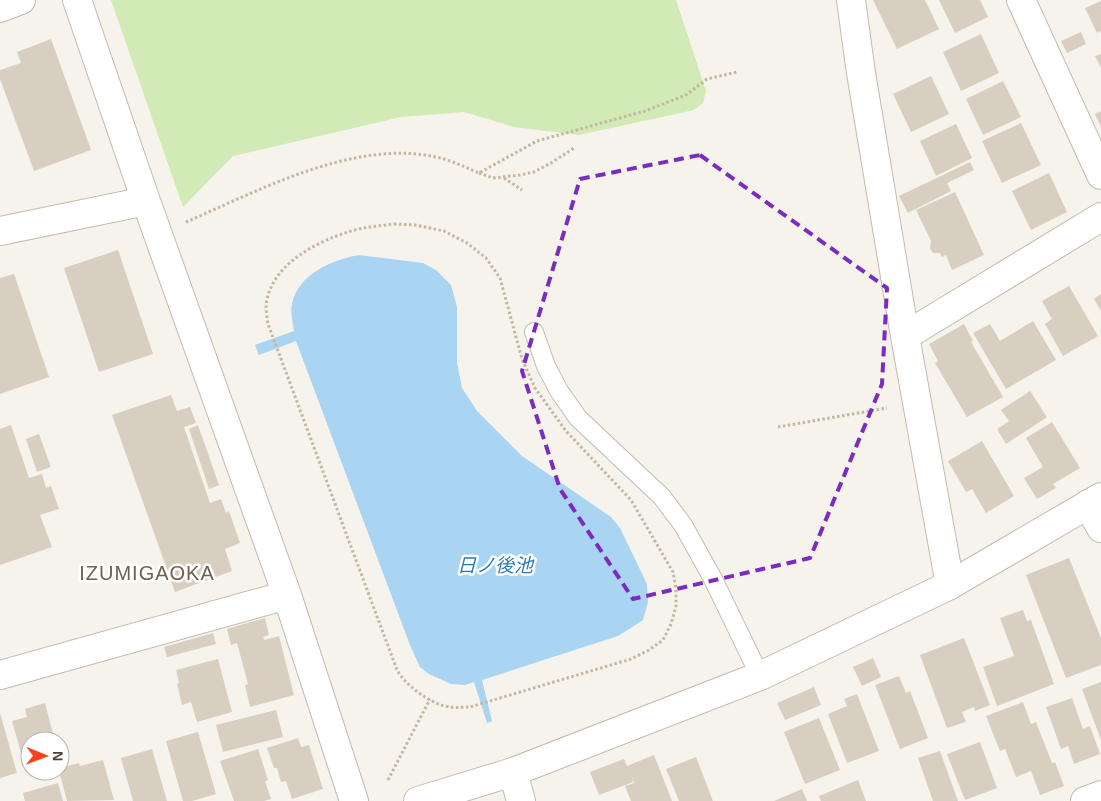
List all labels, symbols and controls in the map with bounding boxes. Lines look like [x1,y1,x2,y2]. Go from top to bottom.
water label: 日ノ後池 [457,555,535,576]
district label: IZUMIGAOKA [79,562,215,584]
north arrow [20,731,70,781]
text: N [50,751,66,761]

